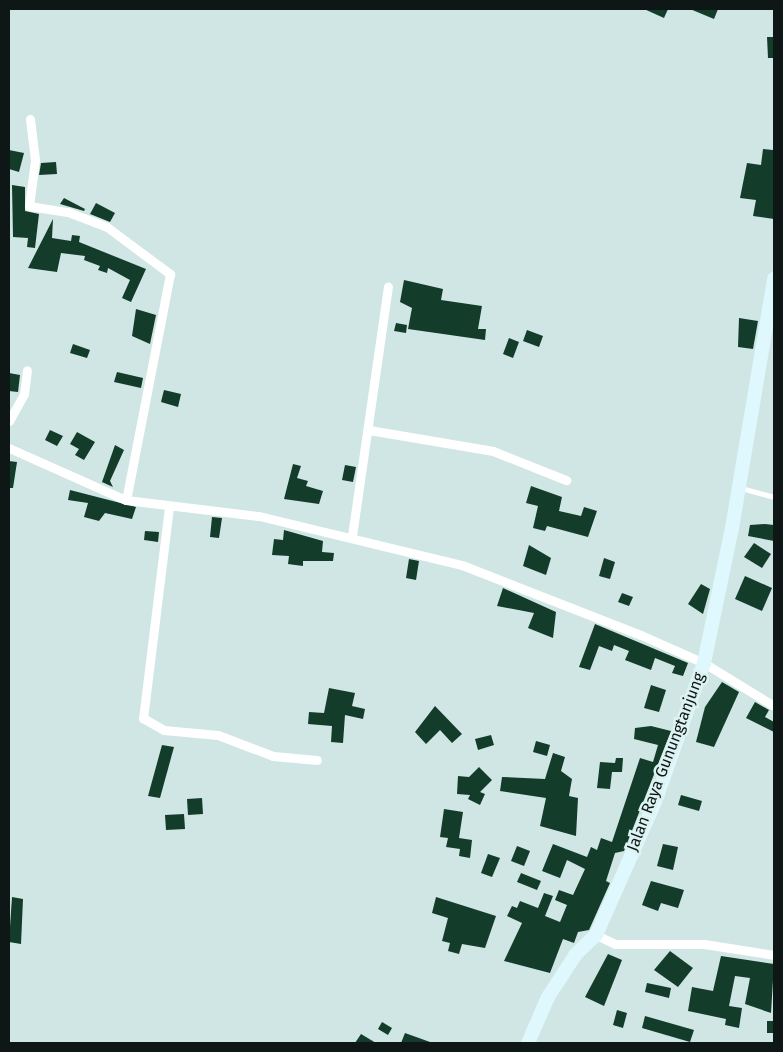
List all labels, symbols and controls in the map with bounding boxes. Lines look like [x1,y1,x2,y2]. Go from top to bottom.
street label: Jalan Raya Gunungtanjung [623,670,709,854]

